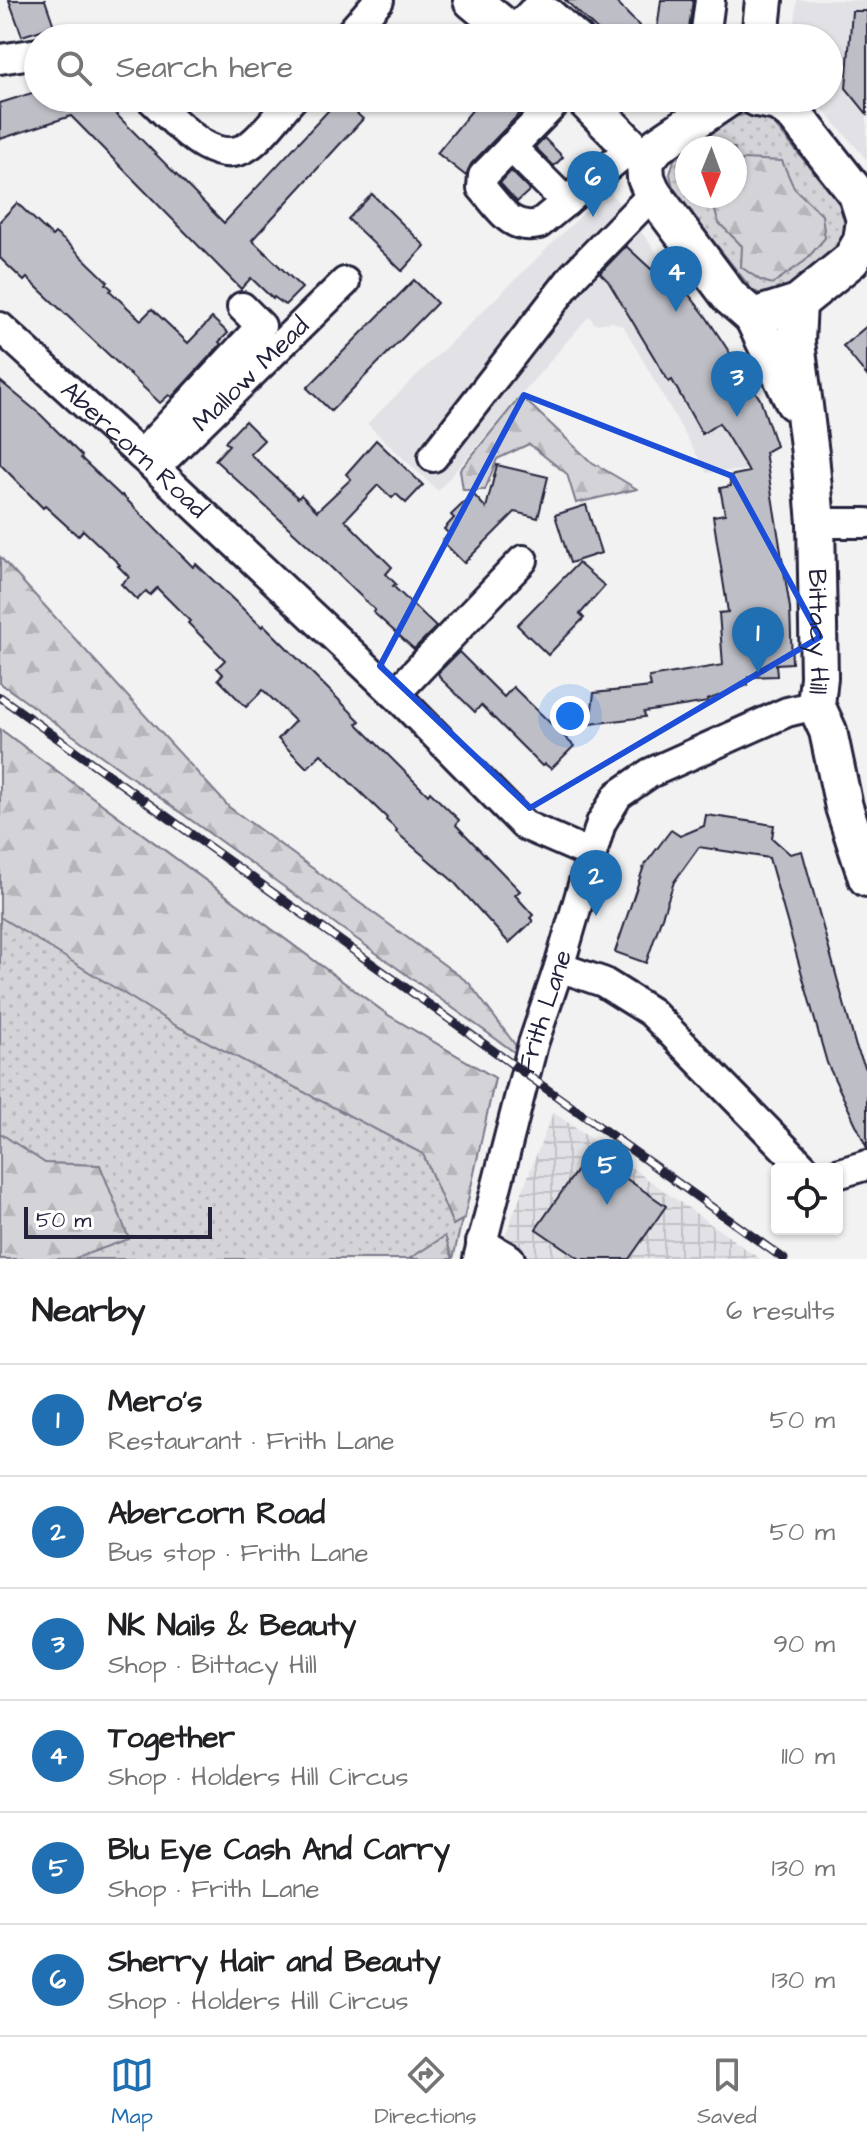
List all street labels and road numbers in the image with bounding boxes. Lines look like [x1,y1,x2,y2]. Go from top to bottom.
street label: Mallow Mead [184,309,317,440]
street label: Abercorn Road [53,373,216,527]
street label: Bittacy Hill [798,569,837,696]
street label: Frith Lane [508,946,581,1078]

